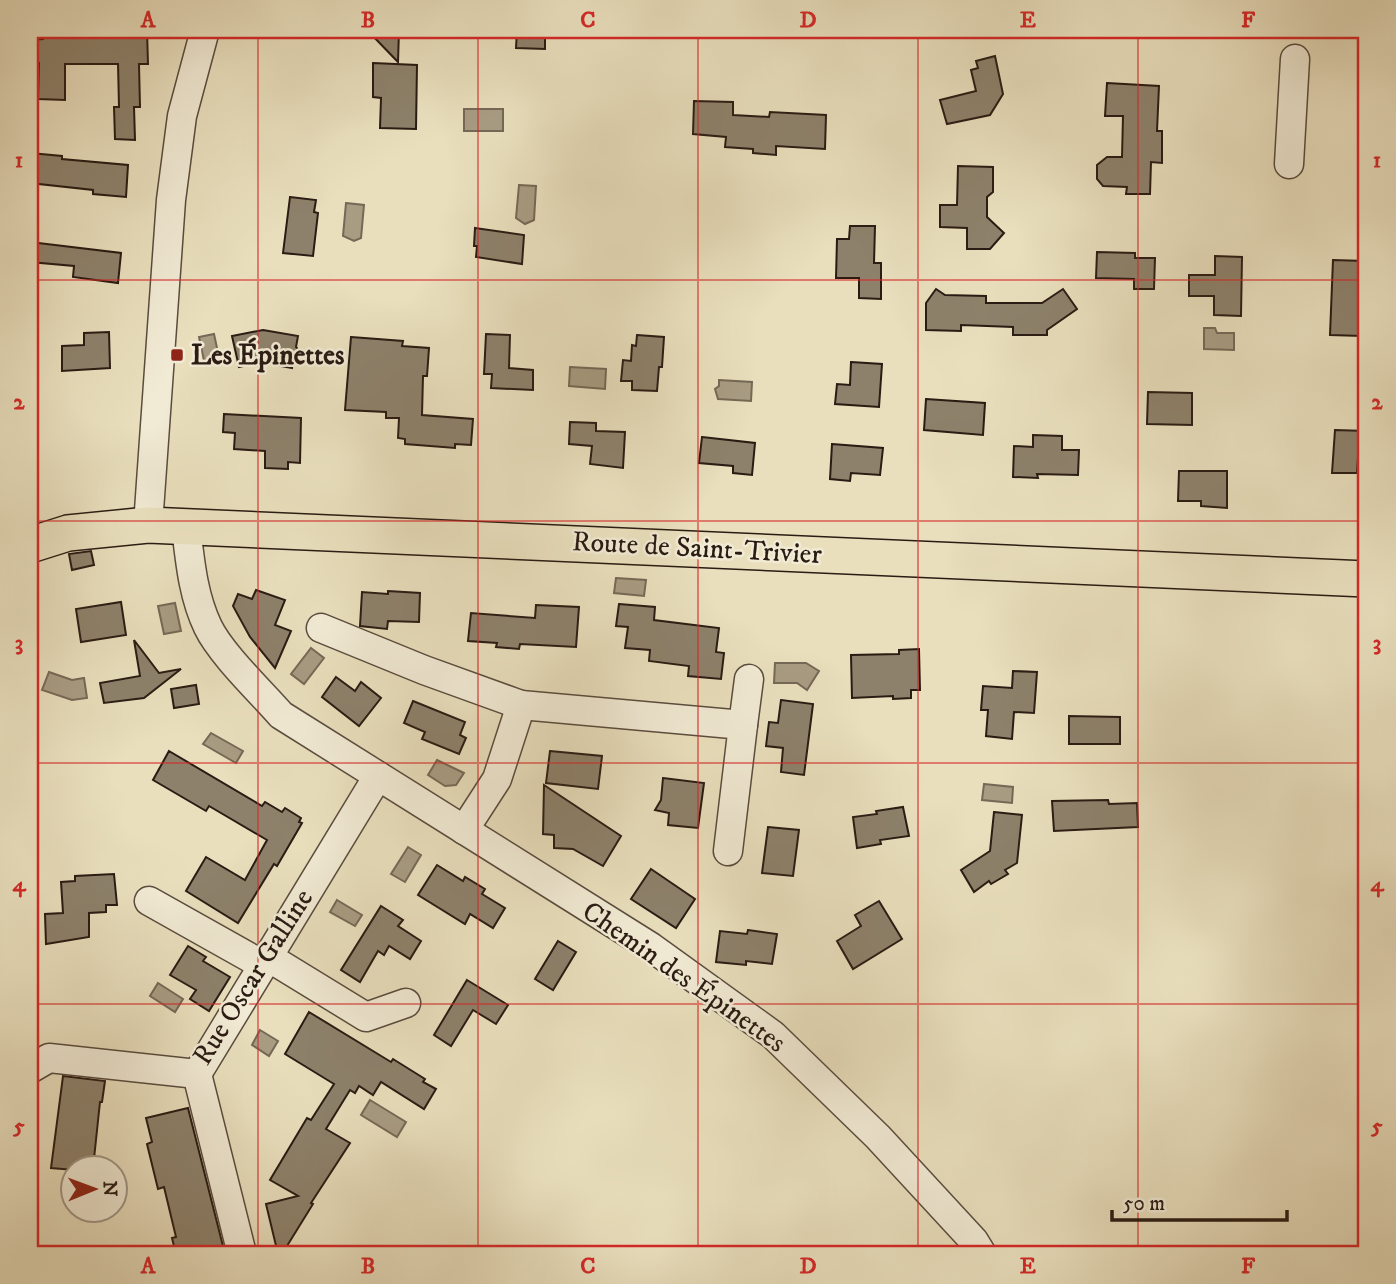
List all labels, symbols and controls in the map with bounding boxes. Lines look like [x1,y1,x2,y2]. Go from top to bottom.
text: A [140,6,157,35]
text: B [361,6,375,35]
text: C [580,6,596,35]
text: D [799,6,817,35]
text: E [1020,6,1036,35]
text: F [1241,6,1256,35]
text: 1 [15,146,23,175]
text: 1 [1373,146,1381,175]
place label: Les Épinettes [191,337,345,373]
marker: Les Épinettes [169,347,185,363]
text: 2 [13,388,25,417]
text: 2 [1371,388,1383,417]
street label: Route de Saint-Trivier [571,524,823,572]
text: 3 [15,629,23,658]
text: 3 [1373,629,1381,658]
text: 4 [12,870,27,899]
text: 4 [1370,870,1385,899]
street label: Rue Oscar Galline [185,883,321,1071]
street label: Chemin des Épinettes [575,894,793,1060]
text: 5 [12,1112,25,1141]
text: 5 [1370,1112,1383,1141]
north arrow [60,1154,130,1224]
scale bar [1112,1179,1288,1223]
text: N [98,1181,121,1197]
text: 50 m [1123,1191,1165,1217]
text: A [140,1252,157,1281]
text: B [361,1252,375,1281]
text: C [580,1252,596,1281]
text: D [799,1252,817,1281]
text: E [1020,1252,1036,1281]
text: F [1241,1252,1256,1281]

